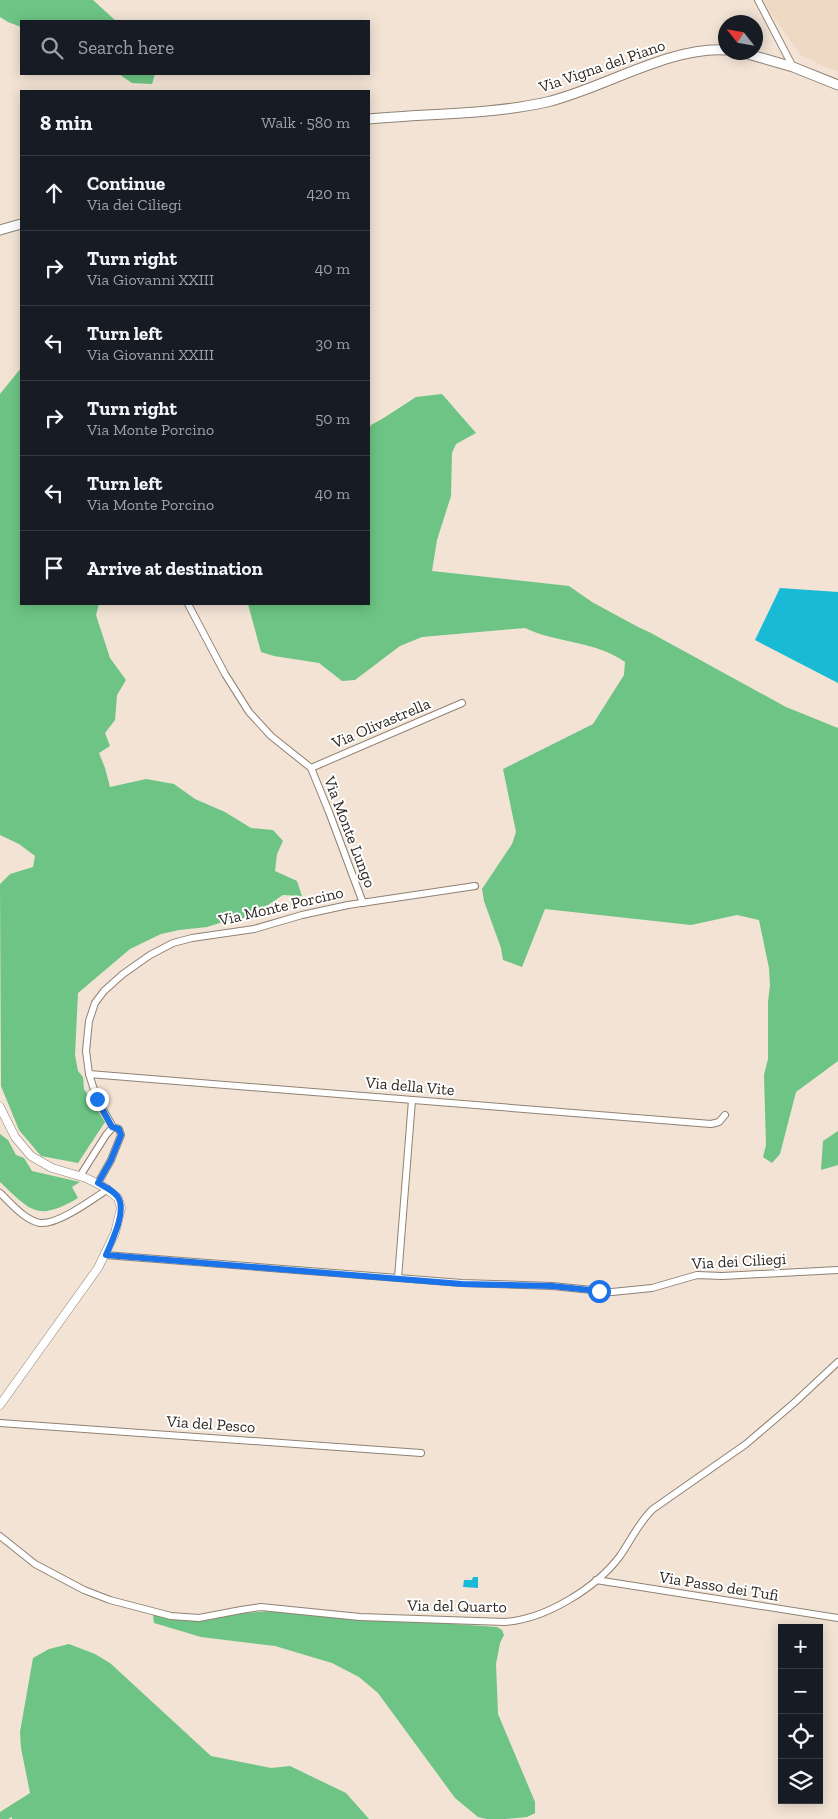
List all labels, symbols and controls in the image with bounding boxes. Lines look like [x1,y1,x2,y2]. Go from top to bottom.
north arrow [718,15,763,60]
search box [20,20,370,75]
icon: search [38,34,66,62]
text: Search here [78,36,174,59]
street label: Via Vigna del Piano [535,36,668,97]
text: 8 min [40,110,92,135]
text: Walk · 580 m [261,113,350,132]
text: Continue [87,172,165,195]
icon: ahead [40,179,68,207]
text: 420 m [306,184,350,203]
text: Via dei Ciliegi [87,195,182,214]
text: Turn right [87,247,177,270]
icon: right [40,254,68,282]
text: 40 m [315,259,350,278]
text: Via Giovanni XXIII [87,270,214,289]
text: Turn left [87,322,162,345]
icon: left [40,329,68,357]
text: 30 m [316,334,350,353]
text: Via Giovanni XXIII [87,345,214,364]
text: Turn right [87,397,177,420]
icon: right [40,404,68,432]
text: 50 m [315,409,350,428]
text: Via Monte Porcino [87,420,214,439]
text: Turn left [87,472,162,495]
icon: left [40,479,68,507]
text: 40 m [315,484,350,503]
text: Via Monte Porcino [87,495,214,514]
icon: arrive [40,554,68,582]
text: Arrive at destination [87,557,263,580]
street label: Via Olivastrella [328,694,433,753]
street label: Via Monte Lungo [320,773,380,890]
street label: Via Monte Porcino [216,882,345,930]
street label: Via della Vite [364,1073,455,1099]
route end [86,1088,109,1111]
street label: Via dei Ciliegi [690,1249,787,1273]
route start [588,1280,611,1303]
street label: Via del Pesco [165,1411,256,1437]
street label: Via Passo dei Tufi [657,1567,780,1605]
street label: Via del Quarto [406,1596,507,1616]
map controls [778,1624,823,1804]
button: + [778,1624,823,1669]
button: − [778,1669,823,1714]
button: locate [778,1714,823,1759]
button: layers [778,1759,823,1804]

